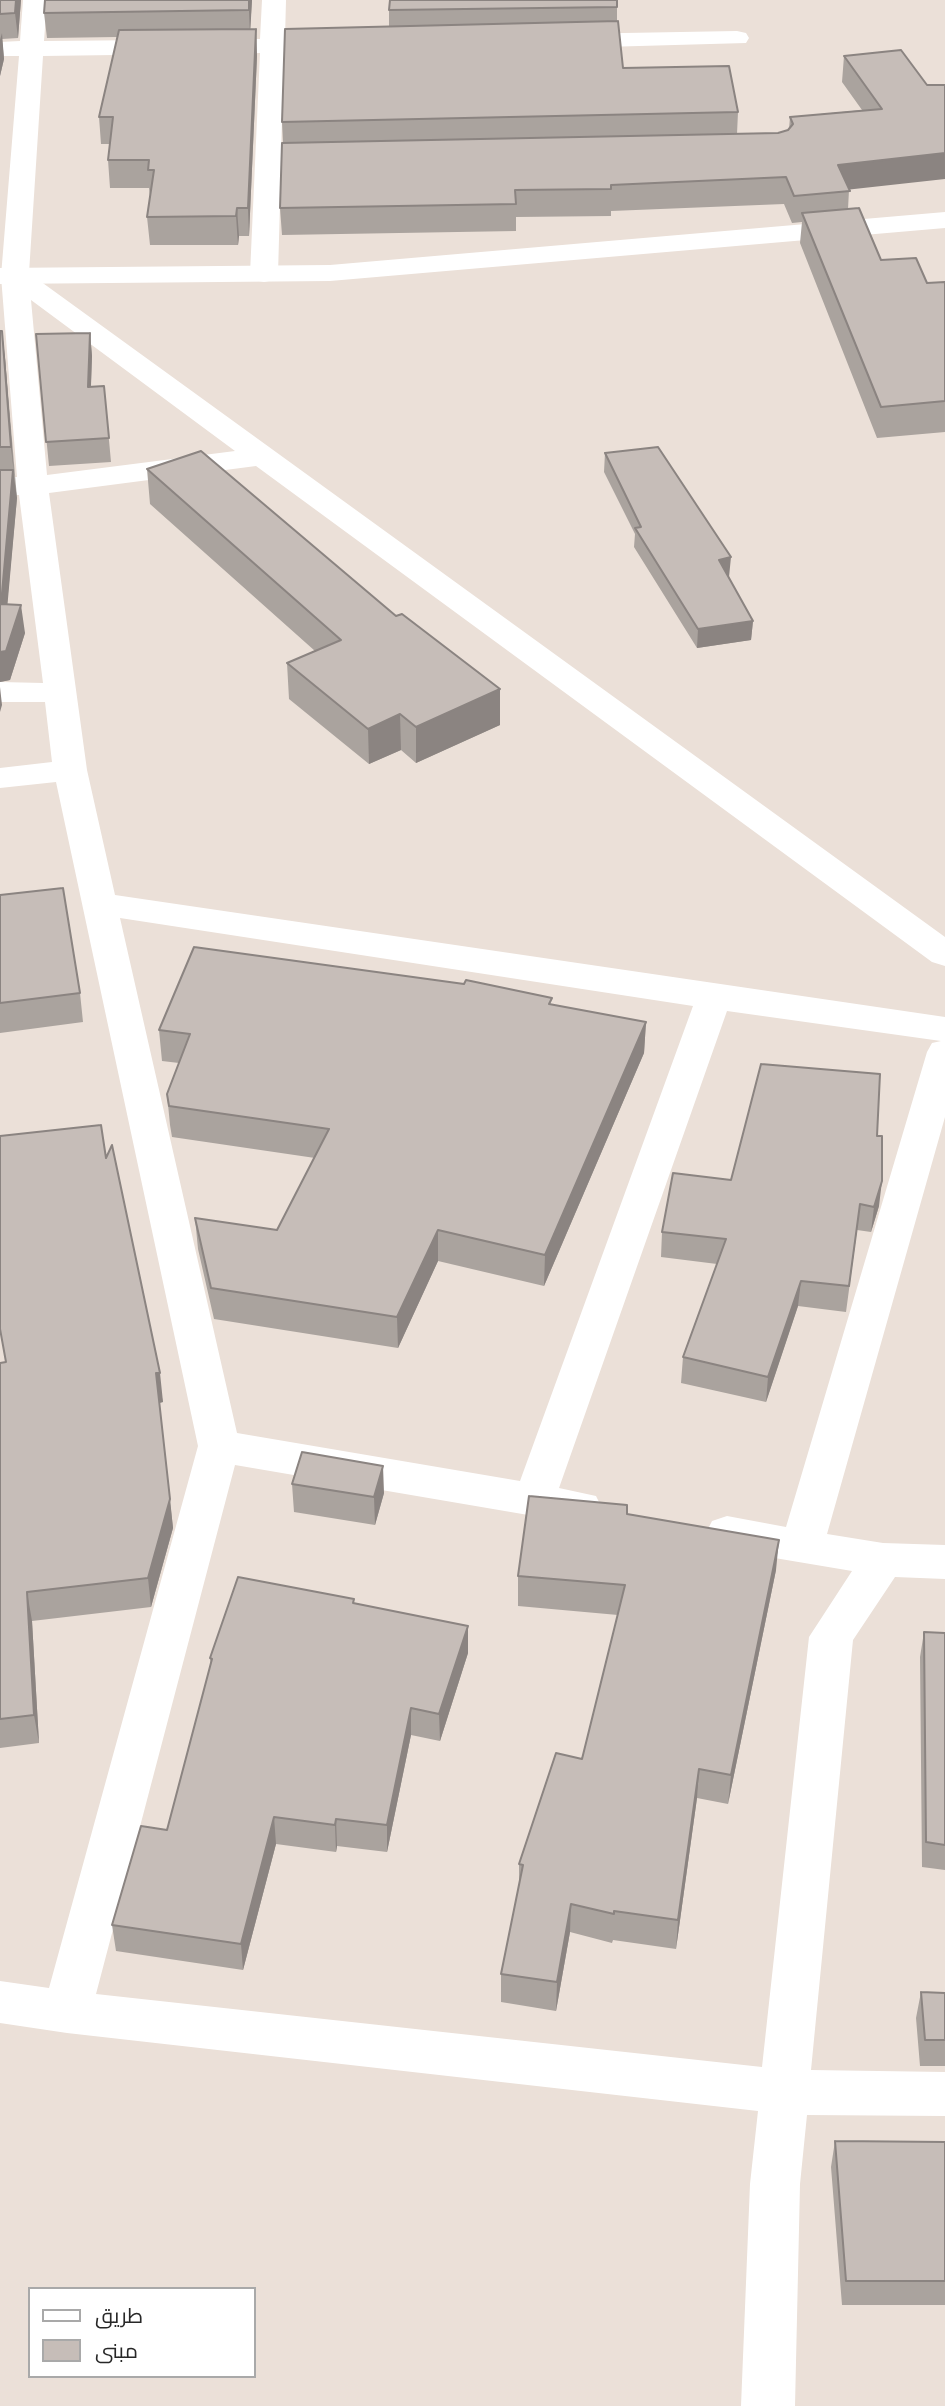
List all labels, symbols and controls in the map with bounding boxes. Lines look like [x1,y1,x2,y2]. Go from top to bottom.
legend [28,2287,256,2378]
text: طريق [95,2301,143,2329]
text: مبنى [95,2336,138,2364]

